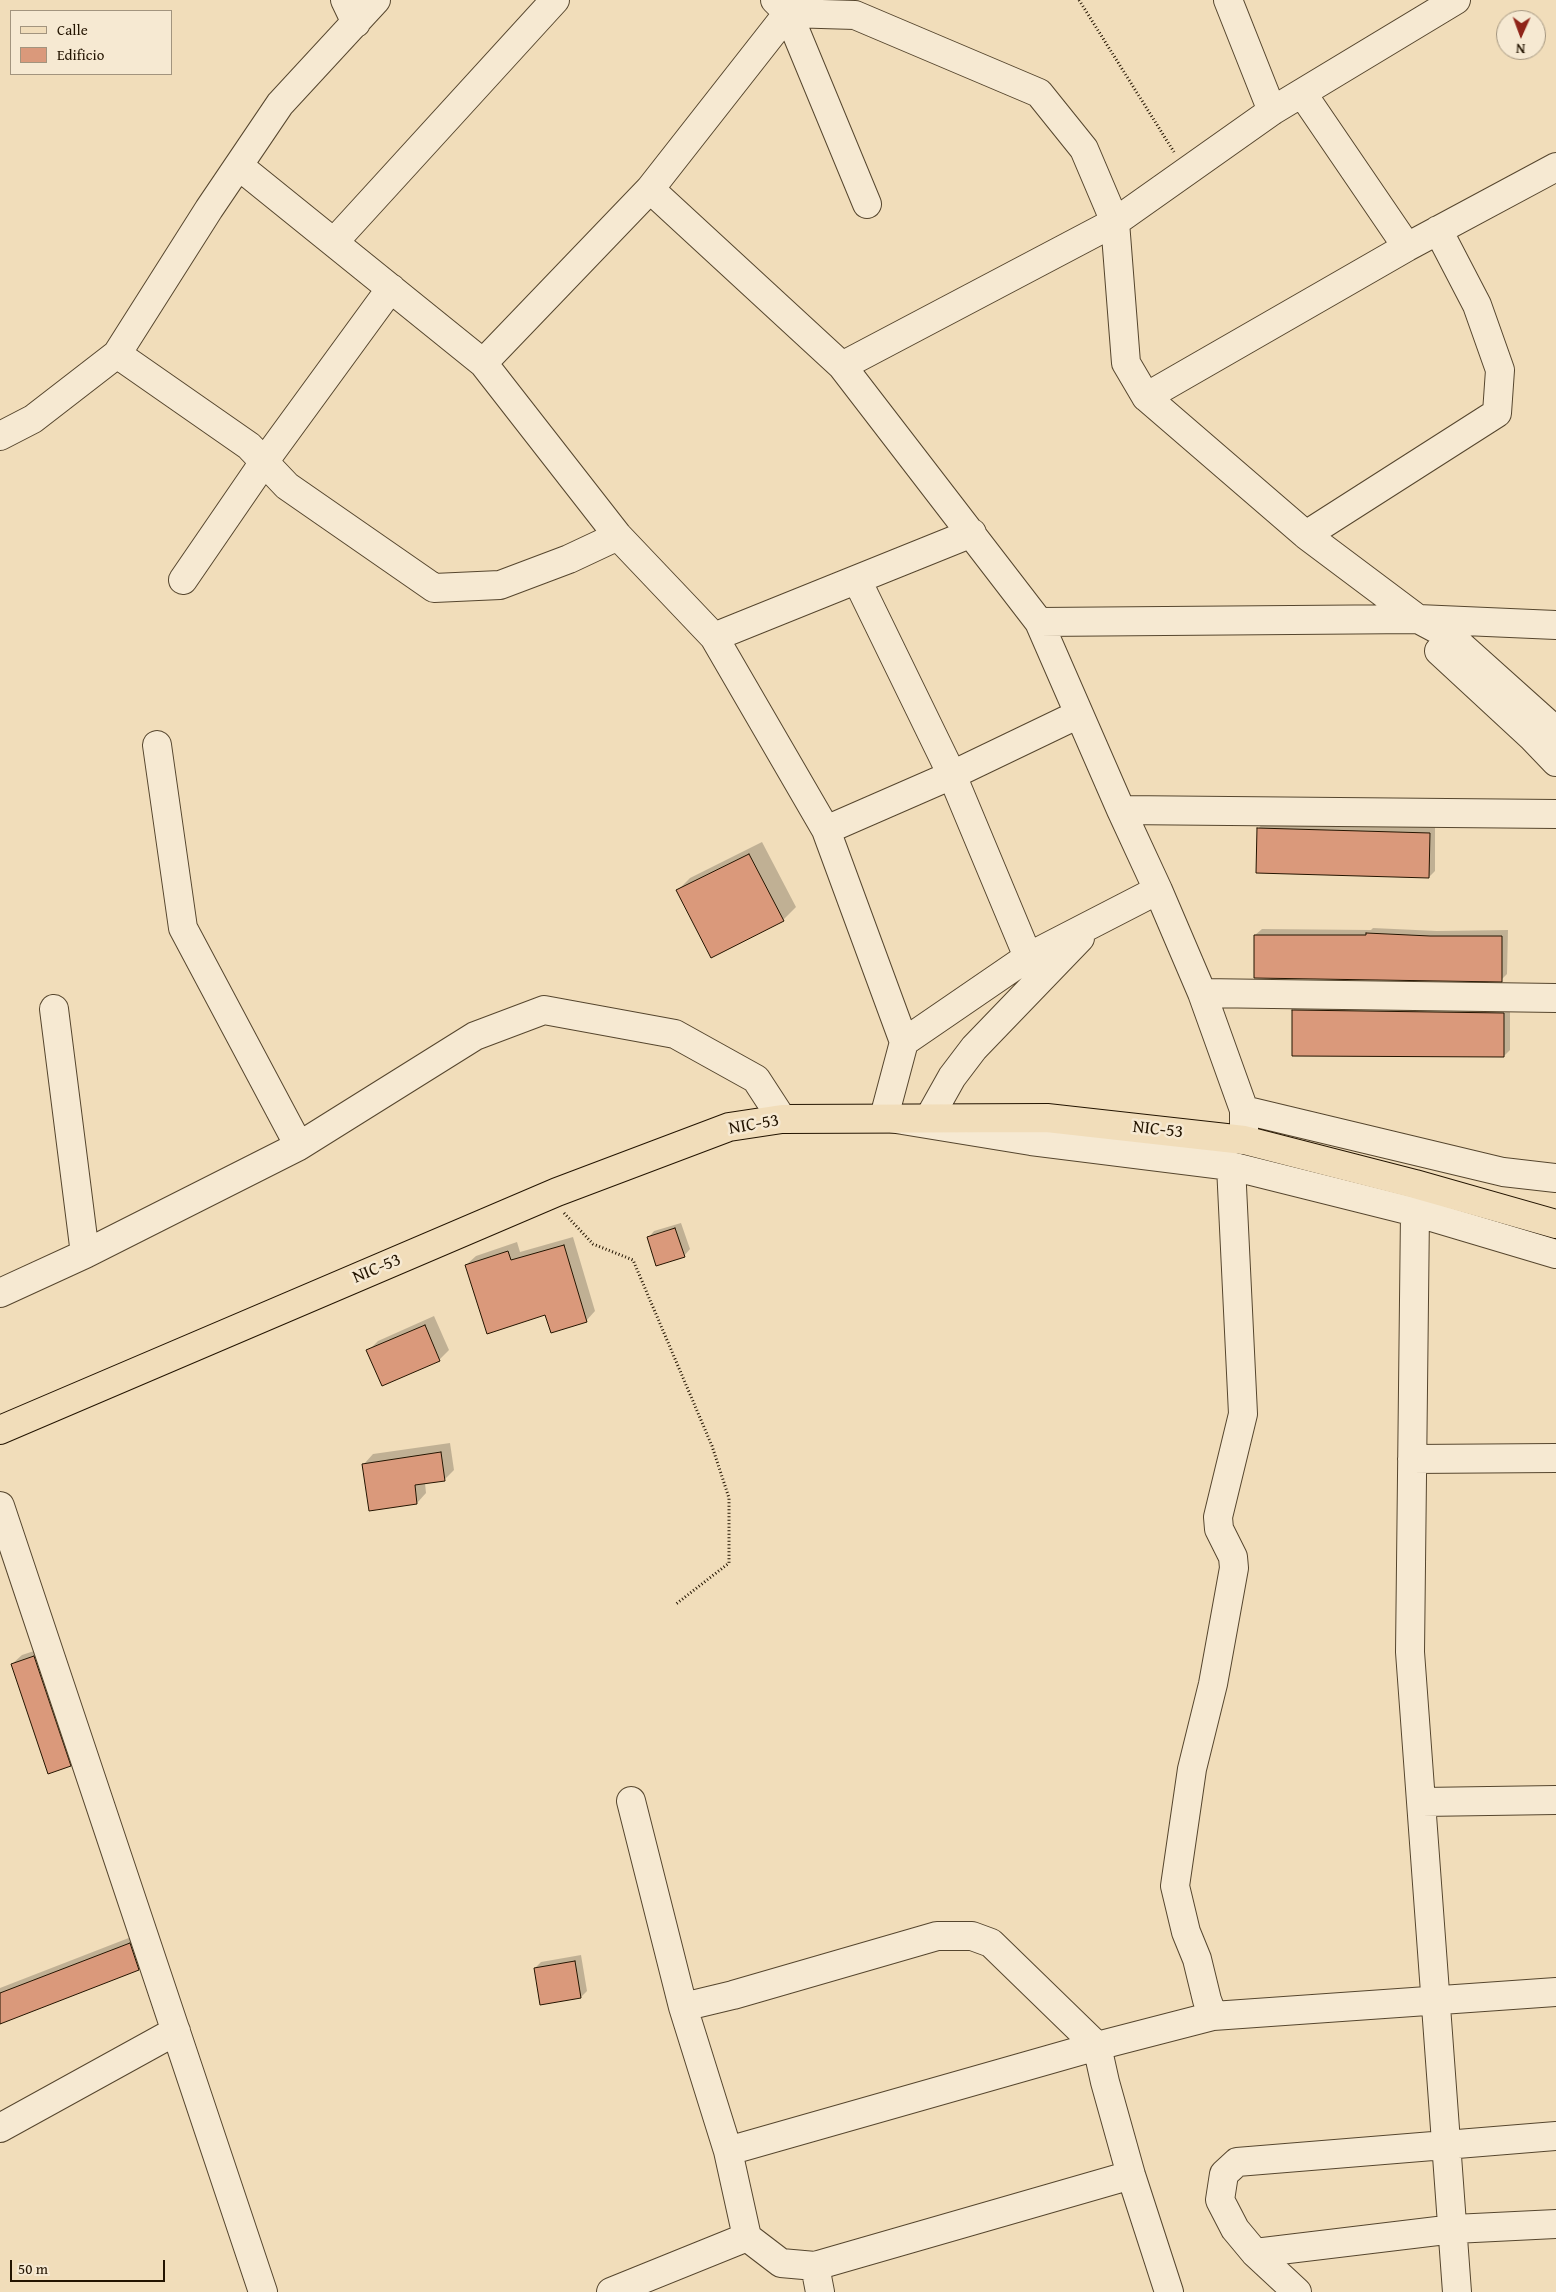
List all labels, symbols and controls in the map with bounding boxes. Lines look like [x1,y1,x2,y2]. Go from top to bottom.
legend [10,10,172,75]
north arrow [1496,10,1546,60]
text: Calle [57,19,88,40]
text: N [1515,39,1526,59]
text: Edificio [57,44,104,65]
street label: NIC-53 [727,1110,781,1140]
street label: NIC-53 [1132,1117,1184,1143]
street label: NIC-53 [349,1249,405,1289]
scale bar [12,2250,168,2282]
text: 50 m [18,2258,48,2279]

